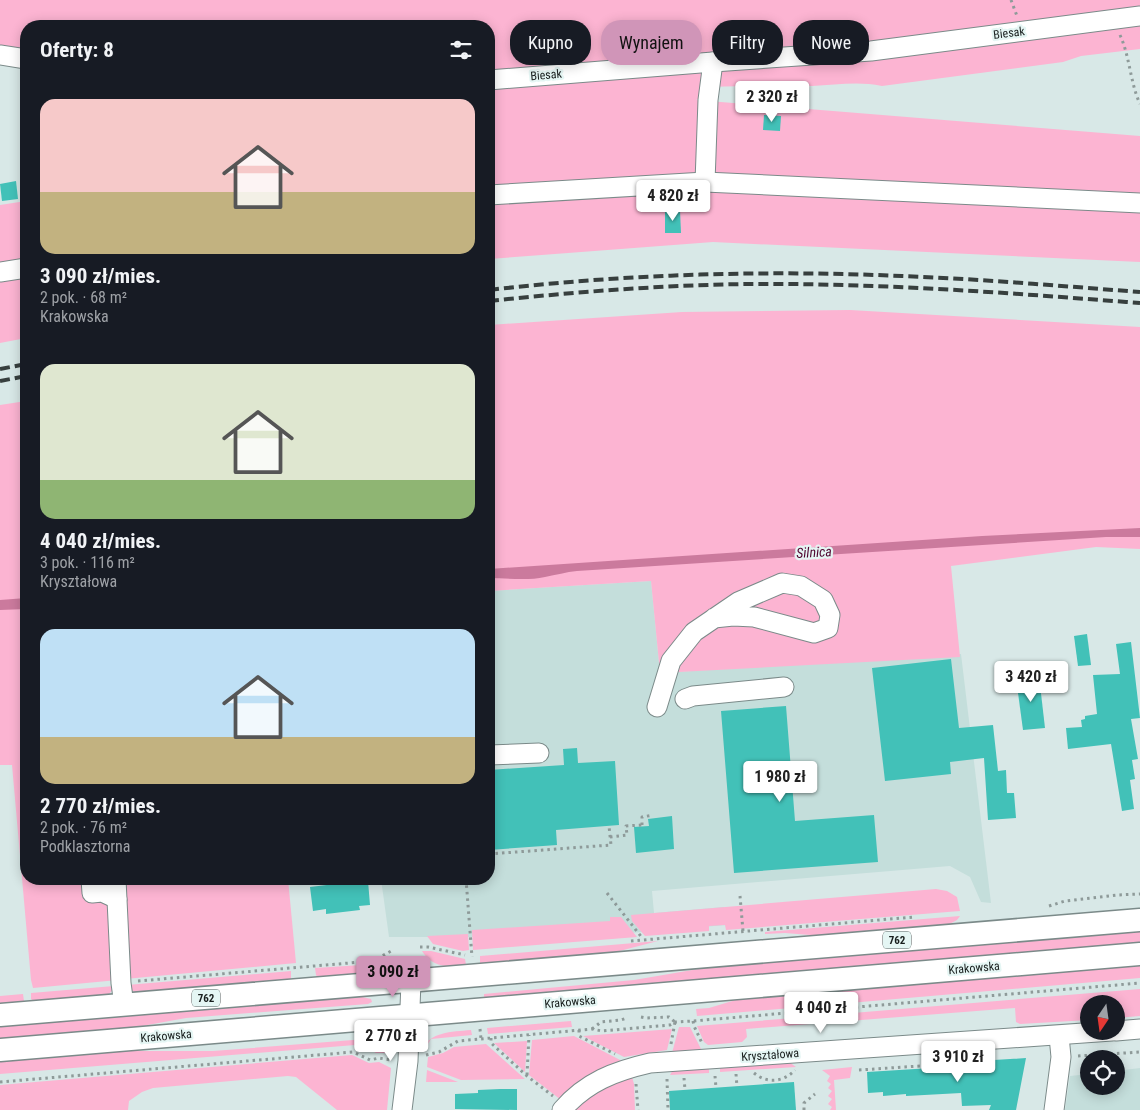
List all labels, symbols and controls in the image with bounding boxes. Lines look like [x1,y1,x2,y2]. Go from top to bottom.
chip: Kupno [510,20,591,65]
chip: Wynajem [601,20,702,65]
chip: Filtry [712,20,783,65]
chip: Nowe [793,20,869,65]
street label: Biesak [992,24,1026,42]
icon: filters [447,36,475,64]
text: Oferty: 8 [40,38,114,62]
street label: Biesak [530,67,563,83]
pin: 2 320 zł [720,80,824,123]
text: 2 320 zł [746,87,798,106]
icon: home [213,132,303,222]
pin: 4 820 zł [621,180,725,222]
text: 4 820 zł [647,186,699,205]
text: 3 090 zł/mies. [40,264,161,288]
text: 2 pok. · 68 m² [40,288,127,307]
text: Krakowska [40,307,109,326]
icon: home [213,397,303,487]
text: 4 040 zł/mies. [40,529,161,553]
water label: Silnica [796,543,832,561]
text: 3 pok. · 116 m² [40,553,135,572]
text: Kryształowa [40,572,117,591]
pin: 3 420 zł [979,660,1083,703]
icon: home [213,662,303,752]
text: 3 420 zł [1005,667,1057,686]
pin: 1 980 zł [728,760,832,803]
text: 1 980 zł [754,767,806,786]
text: 2 770 zł/mies. [40,794,161,818]
text: 2 pok. · 76 m² [40,818,127,837]
text: Podklasztorna [40,837,131,856]
road number: 762 [883,932,911,948]
pin: 3 090 zł [341,956,445,998]
street label: Krakowska [948,959,1001,977]
text: 3 090 zł [367,962,419,981]
road number: 762 [192,990,220,1006]
pin: 4 040 zł [769,992,873,1034]
street label: Krakowska [544,993,597,1011]
north arrow [1080,995,1125,1040]
map controls [1080,995,1125,1095]
text: 4 040 zł [795,998,847,1017]
pin: 2 770 zł [339,1020,443,1062]
text: 2 770 zł [365,1026,417,1045]
street label: Krakowska [140,1027,193,1045]
pin: 3 910 zł [906,1040,1010,1083]
street label: Kryształowa [741,1046,800,1064]
text: 3 910 zł [932,1047,984,1066]
button: locate [1080,1050,1125,1095]

